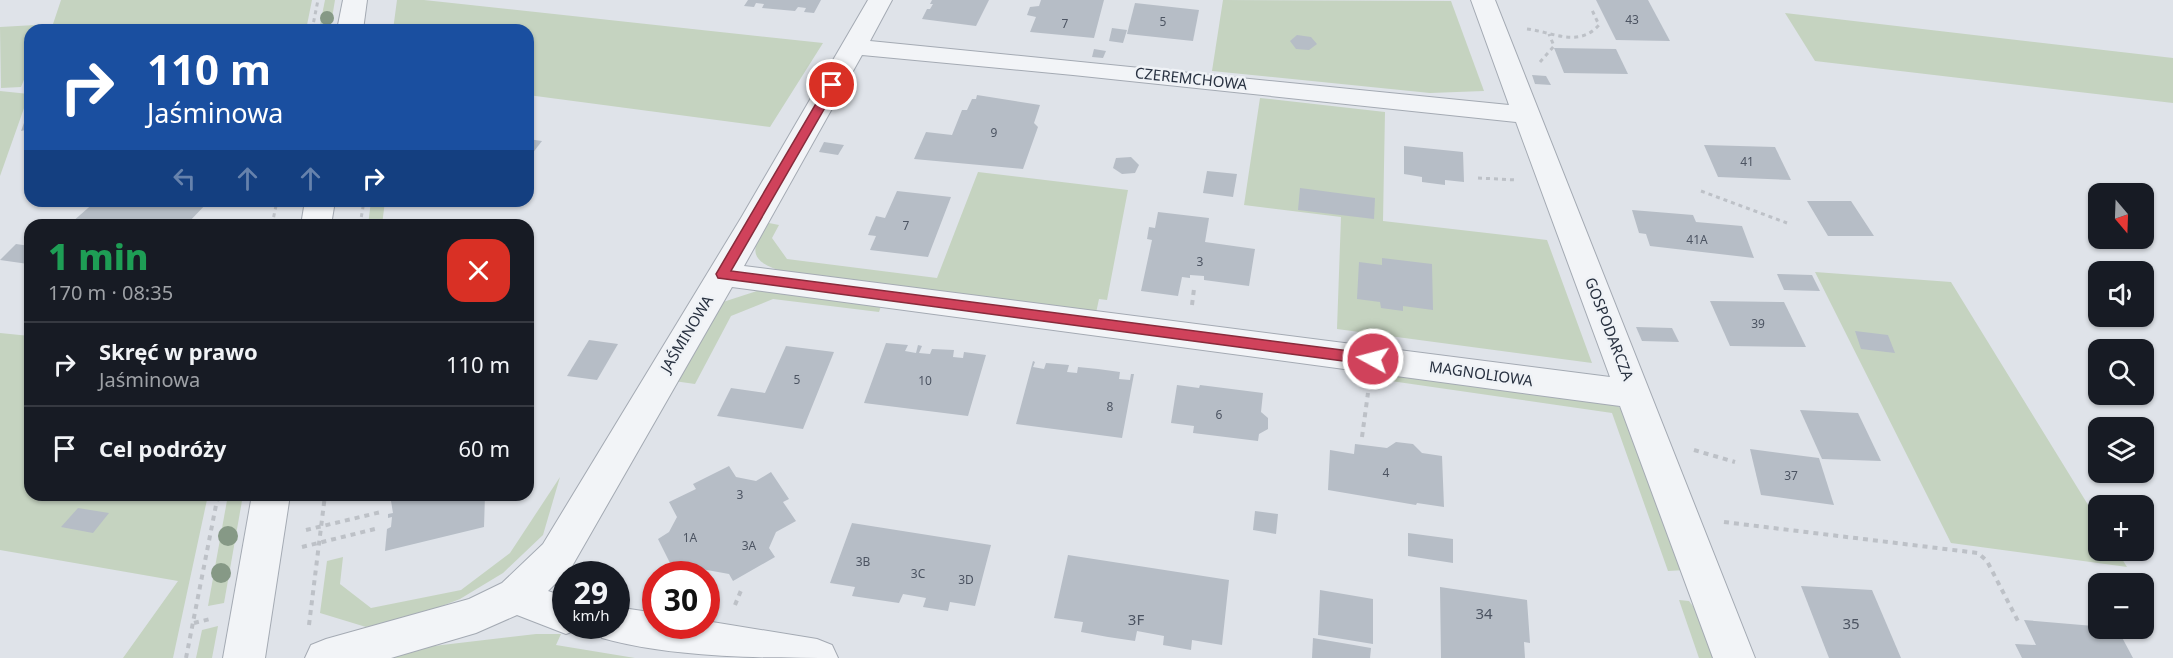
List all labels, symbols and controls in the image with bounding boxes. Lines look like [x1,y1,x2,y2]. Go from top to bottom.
house number: 43 [1625,11,1639,28]
house number: 5 [1160,13,1167,30]
house number: 7 [1062,15,1069,32]
text: 110 m [147,40,271,97]
icon: right [48,48,126,126]
pin [806,59,857,110]
street label: CZEREMCHOWA [1134,62,1249,94]
icon: arrive [815,68,848,101]
text: Jaśminowa [147,94,284,131]
house number: 9 [991,124,998,141]
house number: 41 [1740,153,1754,170]
icon: left [168,162,201,195]
icon: ahead [231,162,264,195]
icon: ahead [294,162,327,195]
icon: right [357,162,390,195]
north arrow [2088,183,2154,249]
map controls [2088,183,2154,639]
house number: 7 [903,217,910,234]
house number: 41A [1686,231,1708,248]
text: 1 min [48,232,149,281]
button: close [447,239,510,302]
house number: 3 [1197,253,1204,270]
button: sound [2088,261,2154,327]
street label: GOSPODARCZA [1581,274,1639,383]
text: 170 m · 08:35 [48,279,173,306]
street label: JAŚMINOWA [654,291,717,377]
house number: 39 [1751,315,1765,332]
position arrow [1341,327,1405,391]
text: Skręć w prawo [99,336,258,366]
button: search [2088,339,2154,405]
icon: right [48,348,81,381]
text: 110 m [446,349,510,379]
street label: MAGNOLIOWA [1428,356,1535,390]
text: Jaśminowa [99,366,200,393]
house number: 5 [794,371,801,388]
house number: 10 [918,372,932,389]
house number: 8 [1107,398,1114,415]
house number: 6 [1216,406,1223,423]
button: layers [2088,417,2154,483]
icon: arrive [48,432,81,465]
text: Cel podróży [99,433,226,463]
text: 60 m [459,433,510,463]
house number: 4 [1383,464,1390,481]
house number: 37 [1784,467,1798,484]
house number: 3 [737,486,744,503]
button: + [2088,495,2154,561]
house number: 1A [683,529,698,546]
house number: 3A [742,537,757,554]
house number: 3B [856,553,871,570]
speed limit sign: 30 [642,561,720,639]
house number: 3C [911,565,926,582]
house number: 3D [958,571,974,588]
text: 29 [574,572,608,613]
button: − [2088,573,2154,639]
house number: 34 [1475,603,1493,623]
text: km/h [573,605,609,625]
house number: 3F [1128,609,1144,629]
house number: 35 [1842,613,1860,633]

